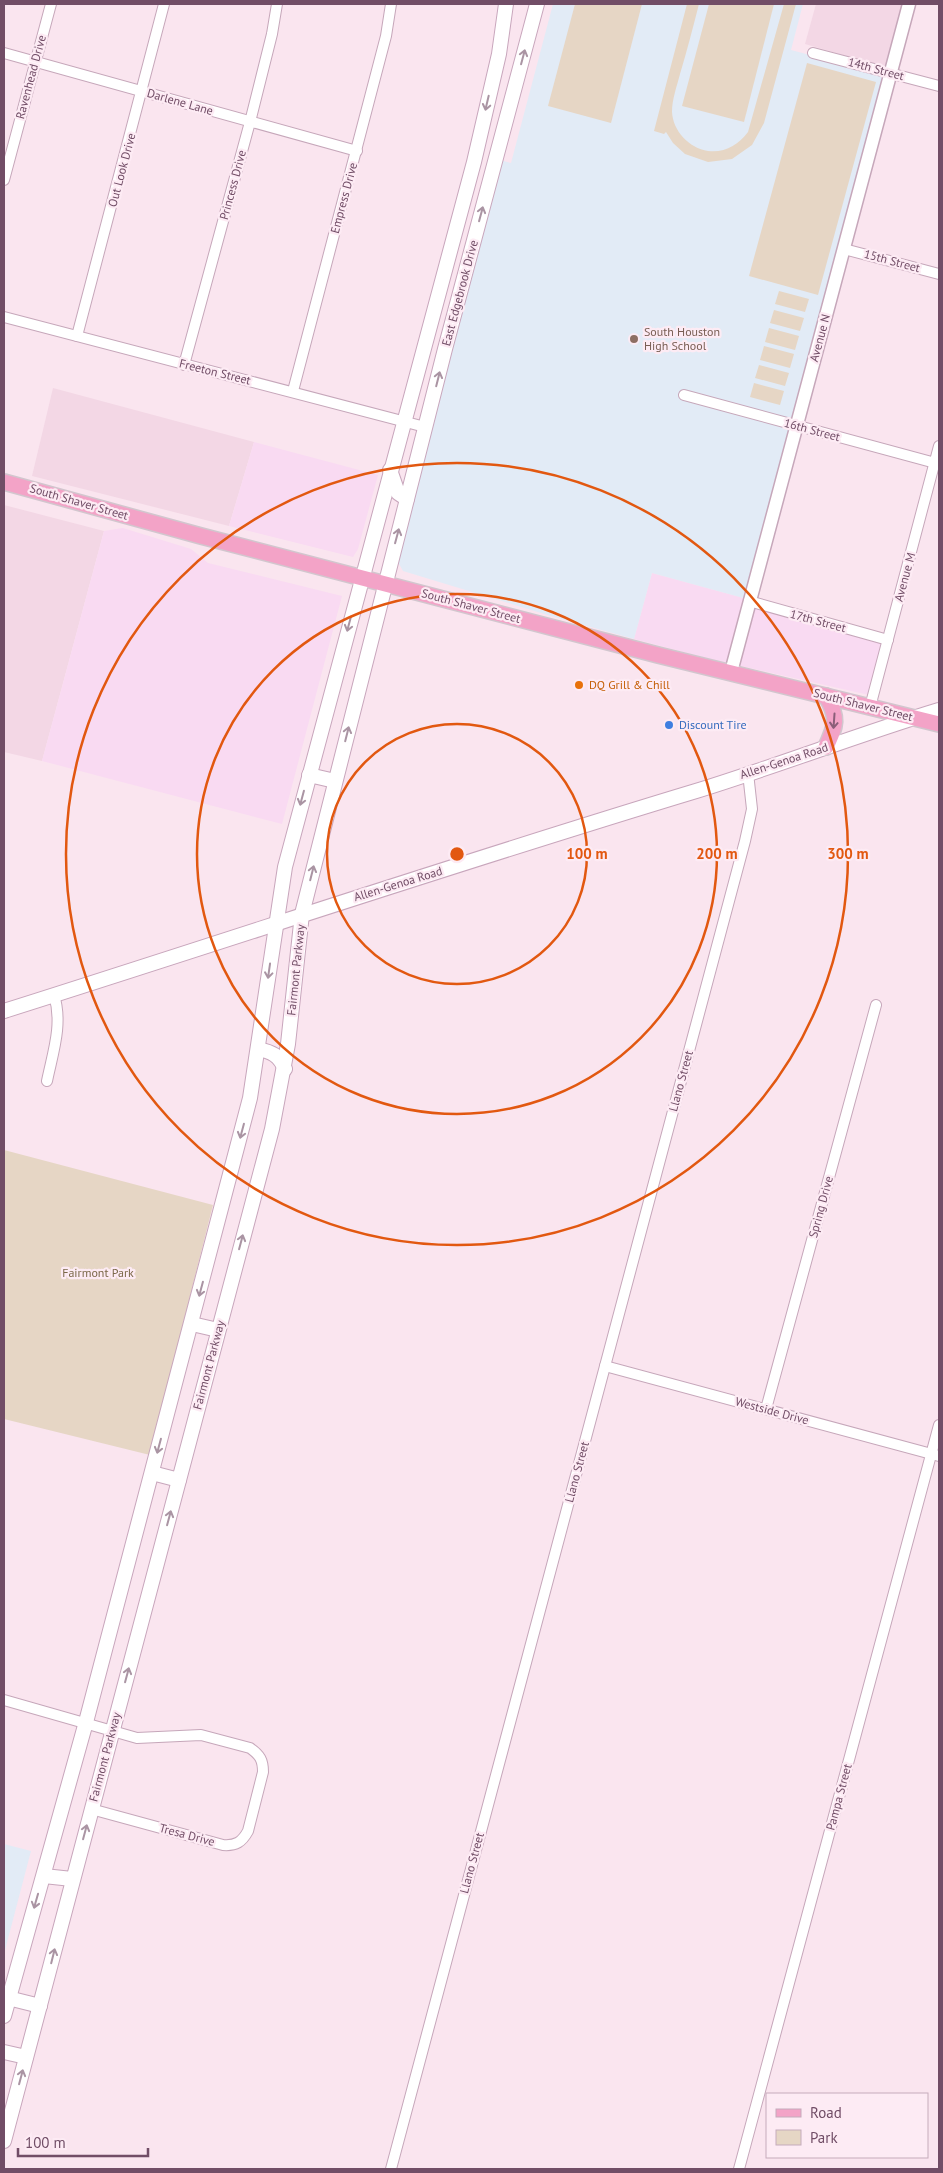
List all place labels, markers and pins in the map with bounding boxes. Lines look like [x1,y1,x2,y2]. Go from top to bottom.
place label: South Houston High School [644,324,720,353]
marker: South Houston High School [628,333,640,345]
place label: DQ Grill & Chill [589,677,670,692]
marker: DQ Grill & Chill [573,679,585,691]
place label: Discount Tire [679,717,747,732]
marker: Discount Tire [663,719,675,731]
centre of rings [448,845,466,863]

